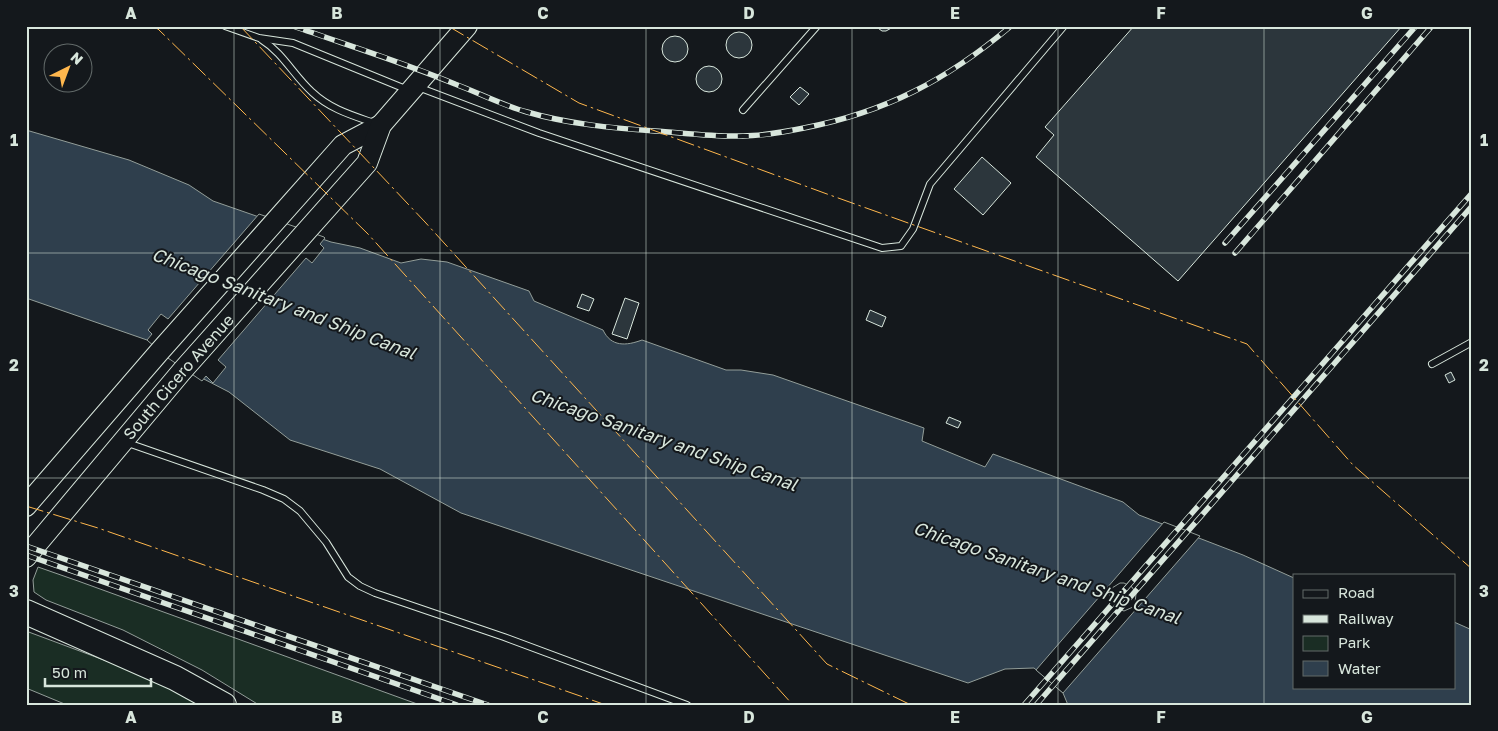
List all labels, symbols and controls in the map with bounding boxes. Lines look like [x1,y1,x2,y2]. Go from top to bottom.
text: A [125,3,137,23]
text: B [331,3,343,23]
text: C [537,3,549,23]
text: D [743,3,755,23]
text: E [950,3,960,23]
text: F [1156,3,1166,23]
text: G [1361,3,1373,23]
north arrow [42,42,92,92]
text: N [67,48,87,68]
text: 1 [10,130,18,150]
text: 1 [1480,130,1488,150]
water label: Chicago Sanitary and Ship Canal [149,242,420,364]
street label: South Cicero Avenue [119,310,238,444]
text: 2 [9,355,19,375]
text: 2 [1479,355,1489,375]
water label: Chicago Sanitary and Ship Canal [528,383,801,496]
water label: Chicago Sanitary and Ship Canal [911,516,1184,629]
legend [1293,574,1456,688]
text: 3 [9,581,19,601]
text: 3 [1479,581,1489,601]
text: Road [1338,583,1375,601]
text: Railway [1338,609,1394,627]
text: Park [1338,633,1371,651]
scale bar [45,656,151,688]
text: Water [1338,659,1381,677]
text: 50 m [52,663,87,681]
text: A [125,707,137,727]
text: B [331,707,343,727]
text: C [537,707,549,727]
text: D [743,707,755,727]
text: E [950,707,960,727]
text: F [1156,707,1166,727]
text: G [1361,707,1373,727]

